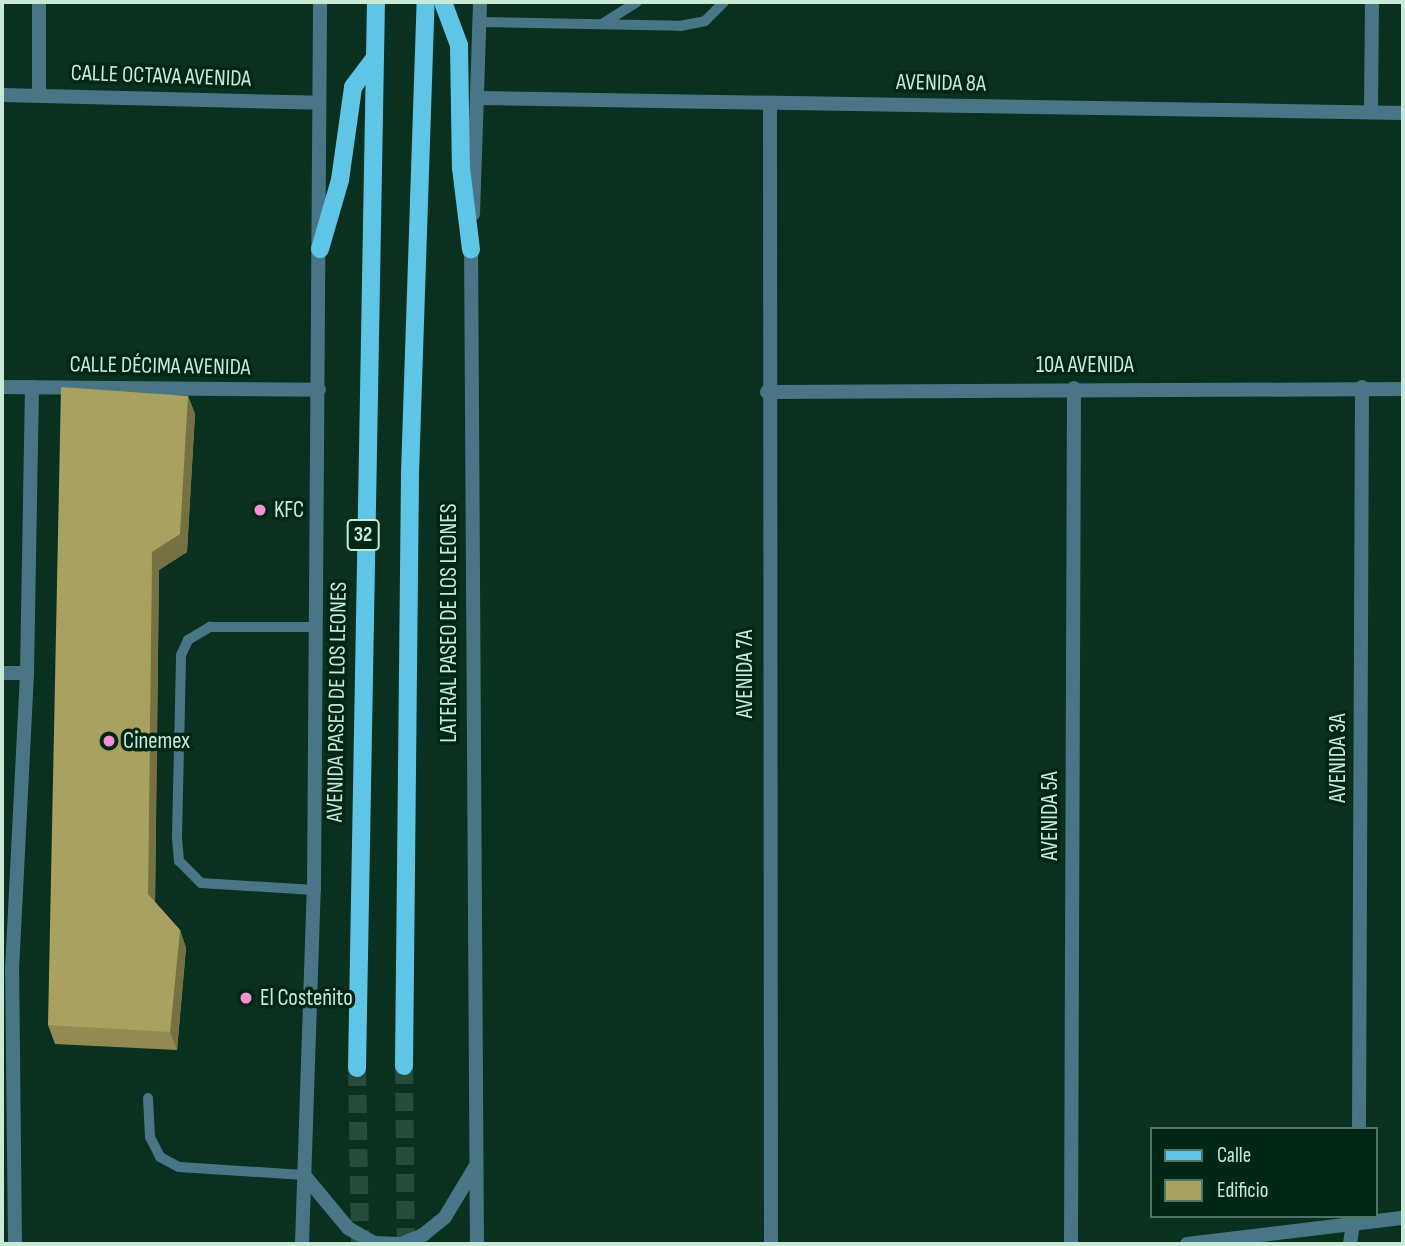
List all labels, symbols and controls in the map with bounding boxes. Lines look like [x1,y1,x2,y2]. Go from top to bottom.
street label: CALLE OCTAVA AVENIDA [70,59,252,93]
street label: AVENIDA 8A [896,68,986,98]
street label: CALLE DÉCIMA AVENIDA [69,351,251,381]
street label: 10A AVENIDA [1036,351,1134,379]
place label: KFC [274,496,304,524]
marker: KFC [252,502,268,518]
street label: LATERAL PASEO DE LOS LEONES [435,503,463,743]
road number: 32 [346,518,380,552]
street label: AVENIDA PASEO DE LOS LEONES [321,582,353,822]
street label: AVENIDA 7A [731,630,759,718]
street label: AVENIDA 3A [1324,713,1352,803]
place label: Cinemex [123,727,190,755]
marker: Cinemex [101,733,117,749]
street label: AVENIDA 5A [1036,772,1064,860]
place label: El Costeñito [260,984,353,1012]
marker: El Costeñito [238,990,254,1006]
legend [1150,1127,1377,1218]
text: Calle [1217,1143,1251,1168]
text: Edificio [1217,1178,1268,1203]

